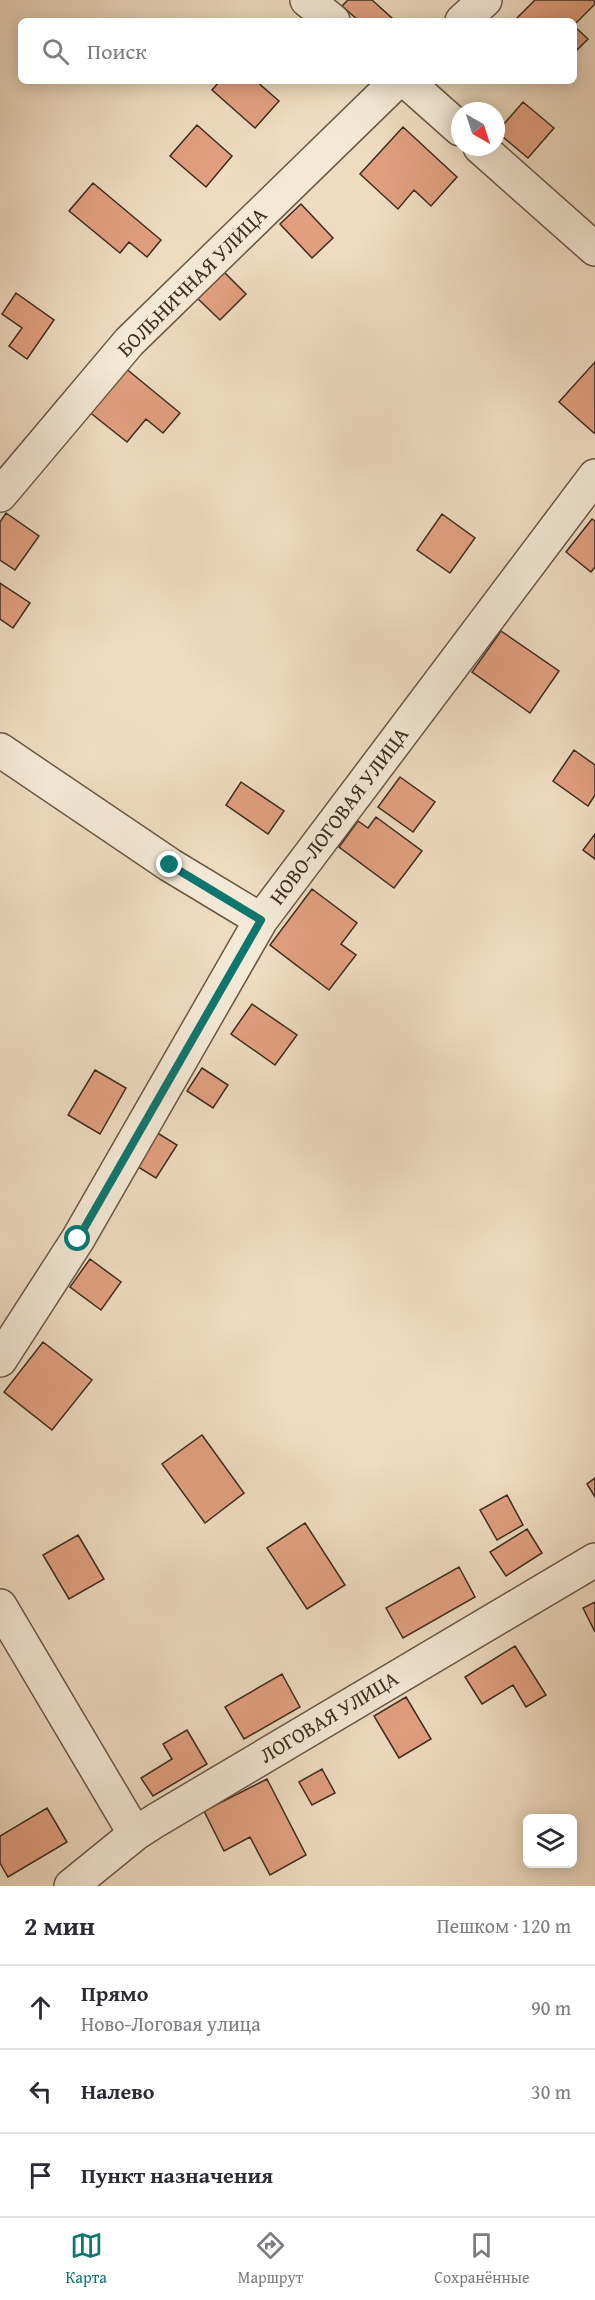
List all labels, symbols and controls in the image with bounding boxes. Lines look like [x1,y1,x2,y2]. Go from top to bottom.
search box [18,18,577,84]
icon: search [39,35,72,68]
text: Поиск [87,35,147,67]
north arrow [451,102,505,156]
street label: БОЛЬНИЧНАЯ УЛИЦА [110,200,274,364]
street label: НОВО-ЛОГОВАЯ УЛИЦА [261,720,416,911]
route end [156,851,182,877]
route start [64,1225,90,1251]
street label: ЛОГОВАЯ УЛИЦА [253,1663,404,1770]
map controls [523,1814,577,1868]
button: layers [523,1814,577,1868]
text: 2 мин [24,1906,95,1945]
text: Пешком · 120 m [437,1911,571,1940]
text: Прямо [81,1977,148,2009]
icon: ahead [24,1991,57,2024]
text: 90 m [531,1993,571,2022]
text: Ново-Логовая улица [81,2009,261,2038]
icon: left [24,2075,57,2108]
text: Налево [81,2075,154,2107]
text: 30 m [531,2077,571,2106]
icon: arrive [24,2159,57,2192]
text: Пункт назначения [81,2159,273,2191]
tab: Карта [65,2229,107,2289]
tab: Маршрут [238,2229,303,2289]
tab: Сохранённые [434,2229,530,2289]

